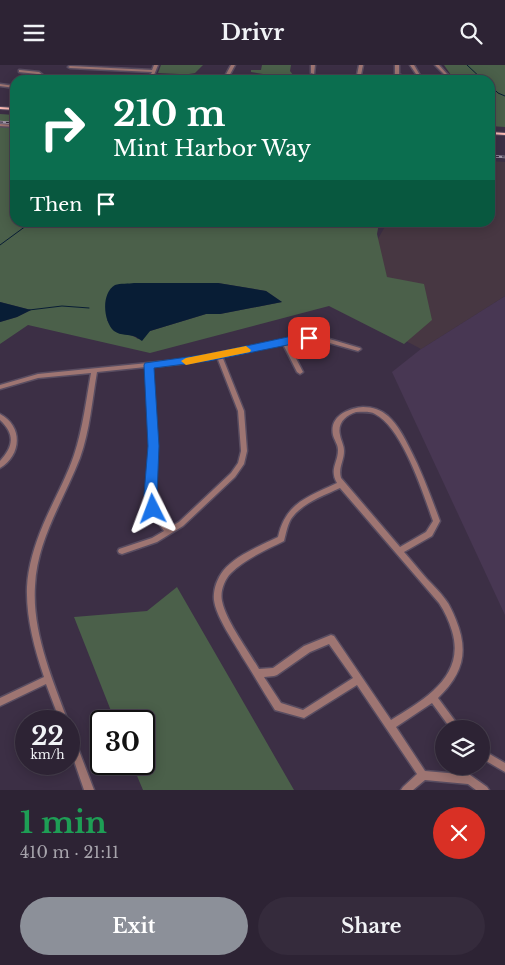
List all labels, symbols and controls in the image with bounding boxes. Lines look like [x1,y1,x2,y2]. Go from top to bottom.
icon: menu [20,19,48,47]
text: Drivr [221,19,284,46]
icon: search [457,19,485,47]
text: 210 m [113,92,226,135]
icon: right [30,95,95,160]
text: Mint Harbor Way [113,135,311,162]
icon: arrive [92,190,120,218]
text: Then [30,193,82,216]
pin [288,317,330,359]
icon: arrive [295,324,323,352]
position arrow [126,482,178,534]
speed limit sign: 30 [90,710,155,775]
map controls [435,720,490,775]
button: layers [435,720,490,775]
text: 22 [31,721,64,752]
text: km/h [30,747,65,762]
text: 1 min [20,804,107,841]
button: close [433,807,485,859]
text: 410 m · 21:11 [20,842,119,862]
button: Exit [20,897,248,955]
button: Share [258,897,485,955]

